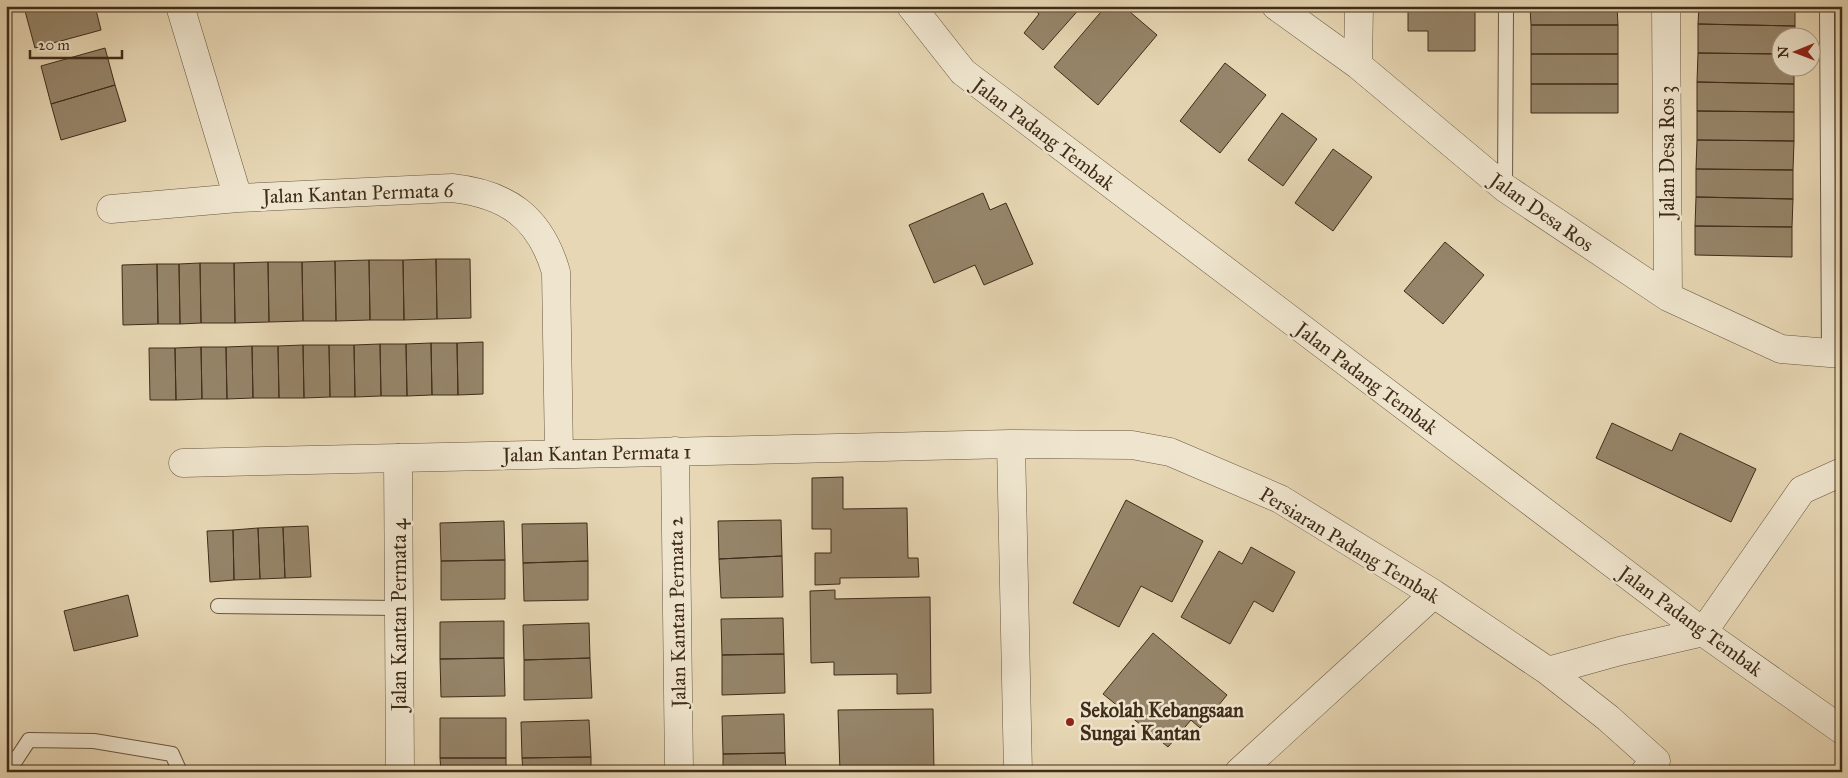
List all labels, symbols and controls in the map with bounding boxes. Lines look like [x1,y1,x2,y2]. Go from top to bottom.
scale bar [30,28,122,60]
north arrow [1770,28,1820,78]
text: 20 m [38,36,70,54]
text: N [1775,46,1792,58]
street label: Jalan Padang Tembak [966,71,1120,197]
street label: Jalan Desa Ros 3 [1655,86,1680,220]
street label: Jalan Desa Ros [1484,166,1598,257]
street label: Jalan Kantan Permata 6 [260,178,455,209]
street label: Jalan Padang Tembak [1289,315,1443,441]
street label: Jalan Kantan Permata 1 [500,439,692,468]
street label: Persiaran Padang Tembak [1255,482,1445,610]
street label: Jalan Kantan Permata 2 [663,516,692,710]
street label: Jalan Kantan Permata 4 [387,518,412,713]
street label: Jalan Padang Tembak [1612,560,1768,683]
place label: Sekolah Kebangsaan Sungai Kantan [1080,698,1244,746]
marker: Sekolah Kebangsaan Sungai Kantan [1064,716,1076,728]

